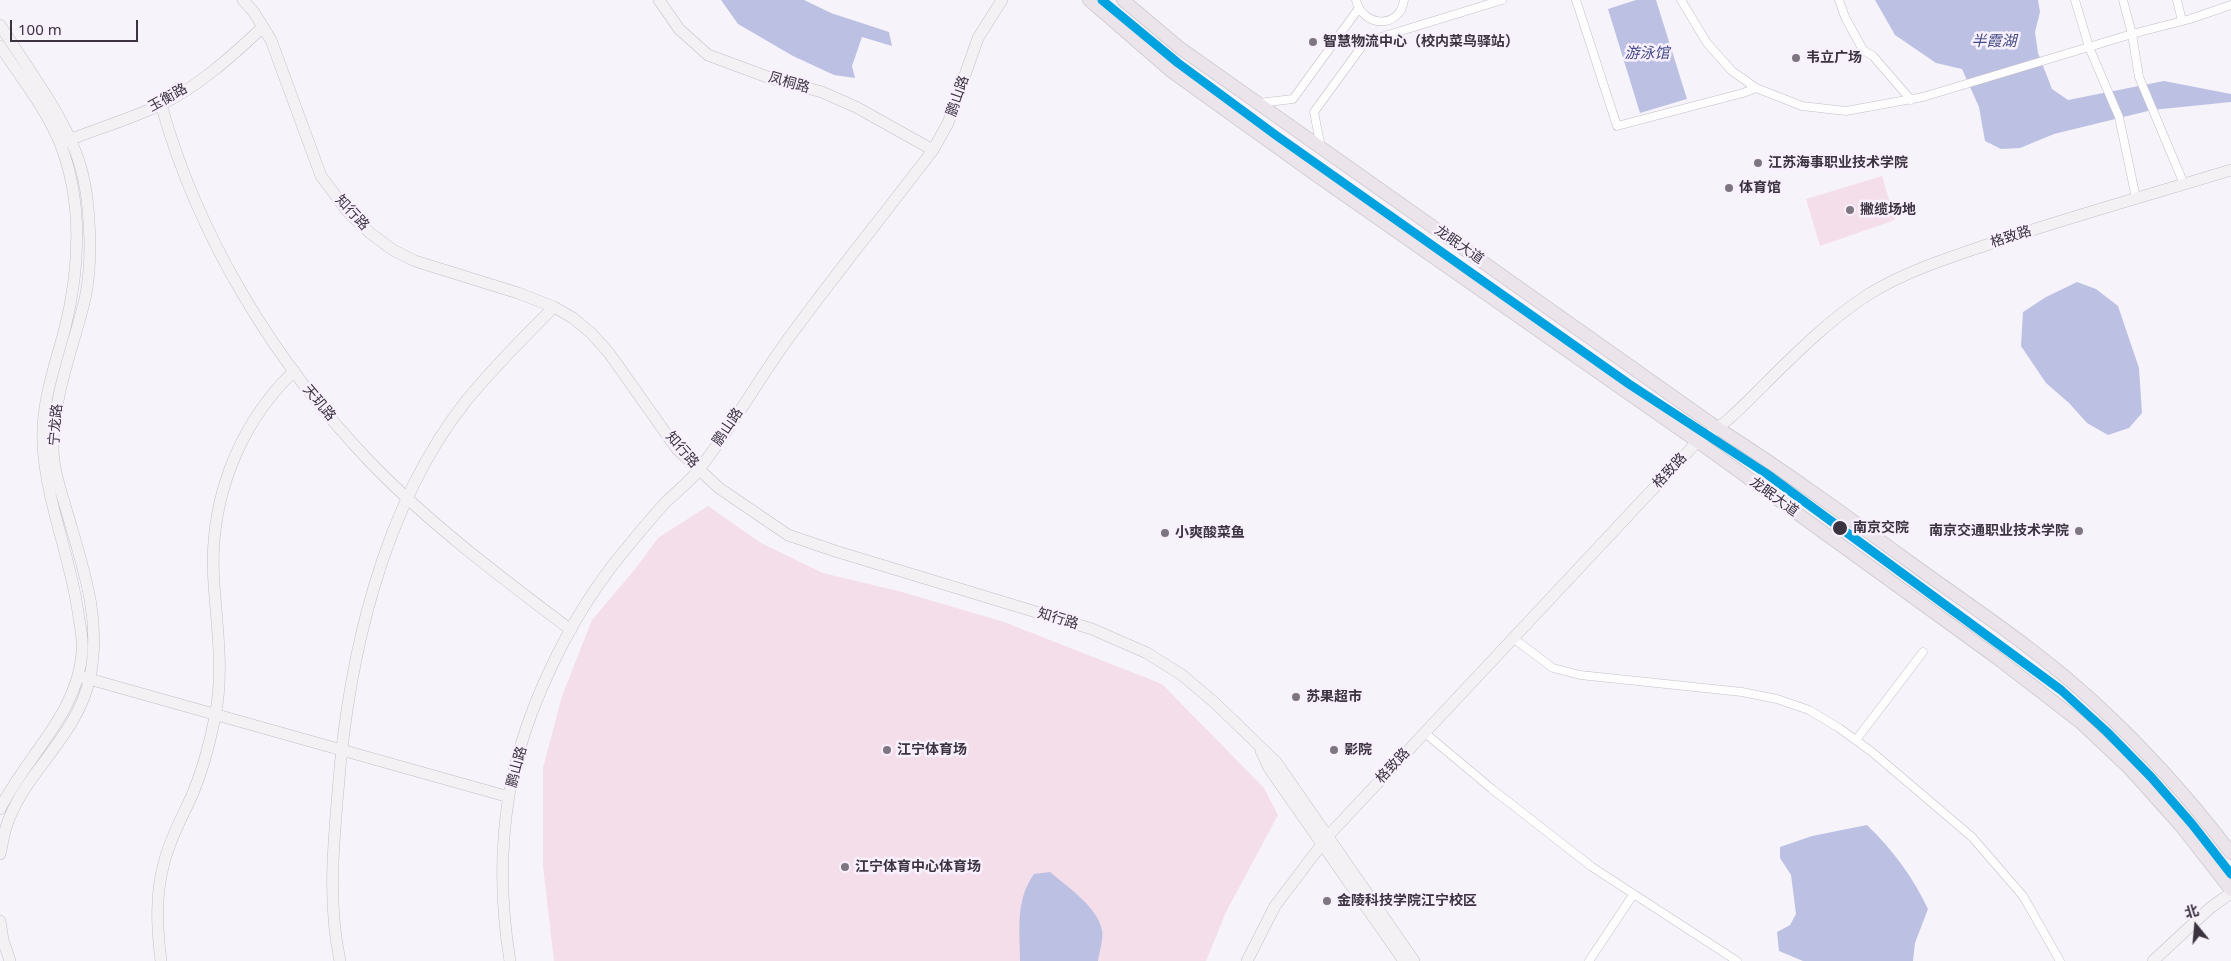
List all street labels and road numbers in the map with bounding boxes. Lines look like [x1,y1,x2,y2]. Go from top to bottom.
street label: 凤桐路 [766,69,812,97]
street label: 鹏山路 [943,73,973,119]
street label: 玉衡路 [146,80,190,116]
street label: 知行路 [332,192,372,234]
street label: 龙眠大道 [1431,222,1487,268]
street label: 格致路 [1988,223,2034,251]
street label: 天玑路 [299,382,339,424]
street label: 宁龙路 [46,403,66,447]
street label: 鹏山路 [709,405,747,449]
street label: 知行路 [662,429,702,471]
street label: 格致路 [1650,450,1690,492]
street label: 龙眠大道 [1746,474,1802,520]
street label: 知行路 [1035,605,1081,633]
street label: 鹏山路 [503,745,531,789]
street label: 格致路 [1373,745,1413,787]

